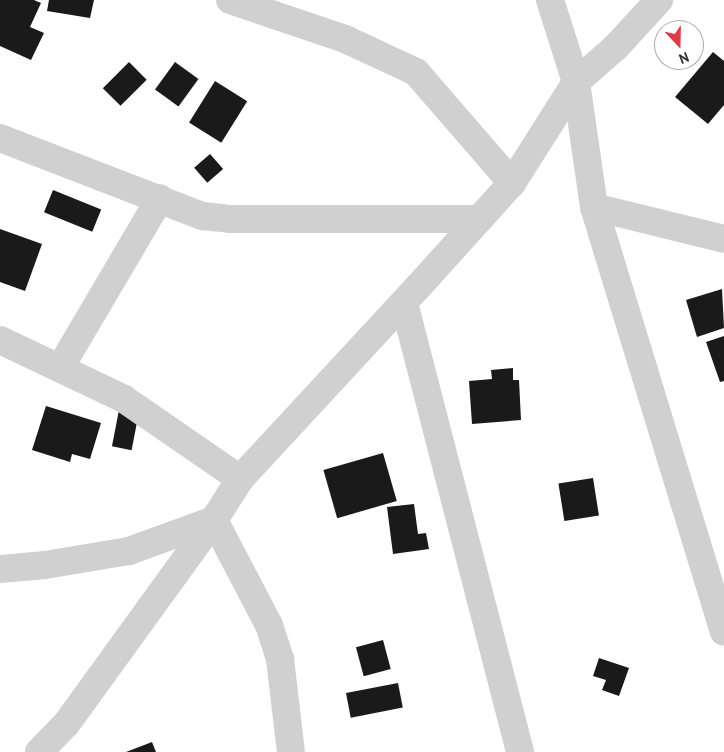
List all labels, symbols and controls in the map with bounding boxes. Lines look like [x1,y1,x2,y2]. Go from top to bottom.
north arrow [654,20,704,70]
text: N [677,48,692,68]

